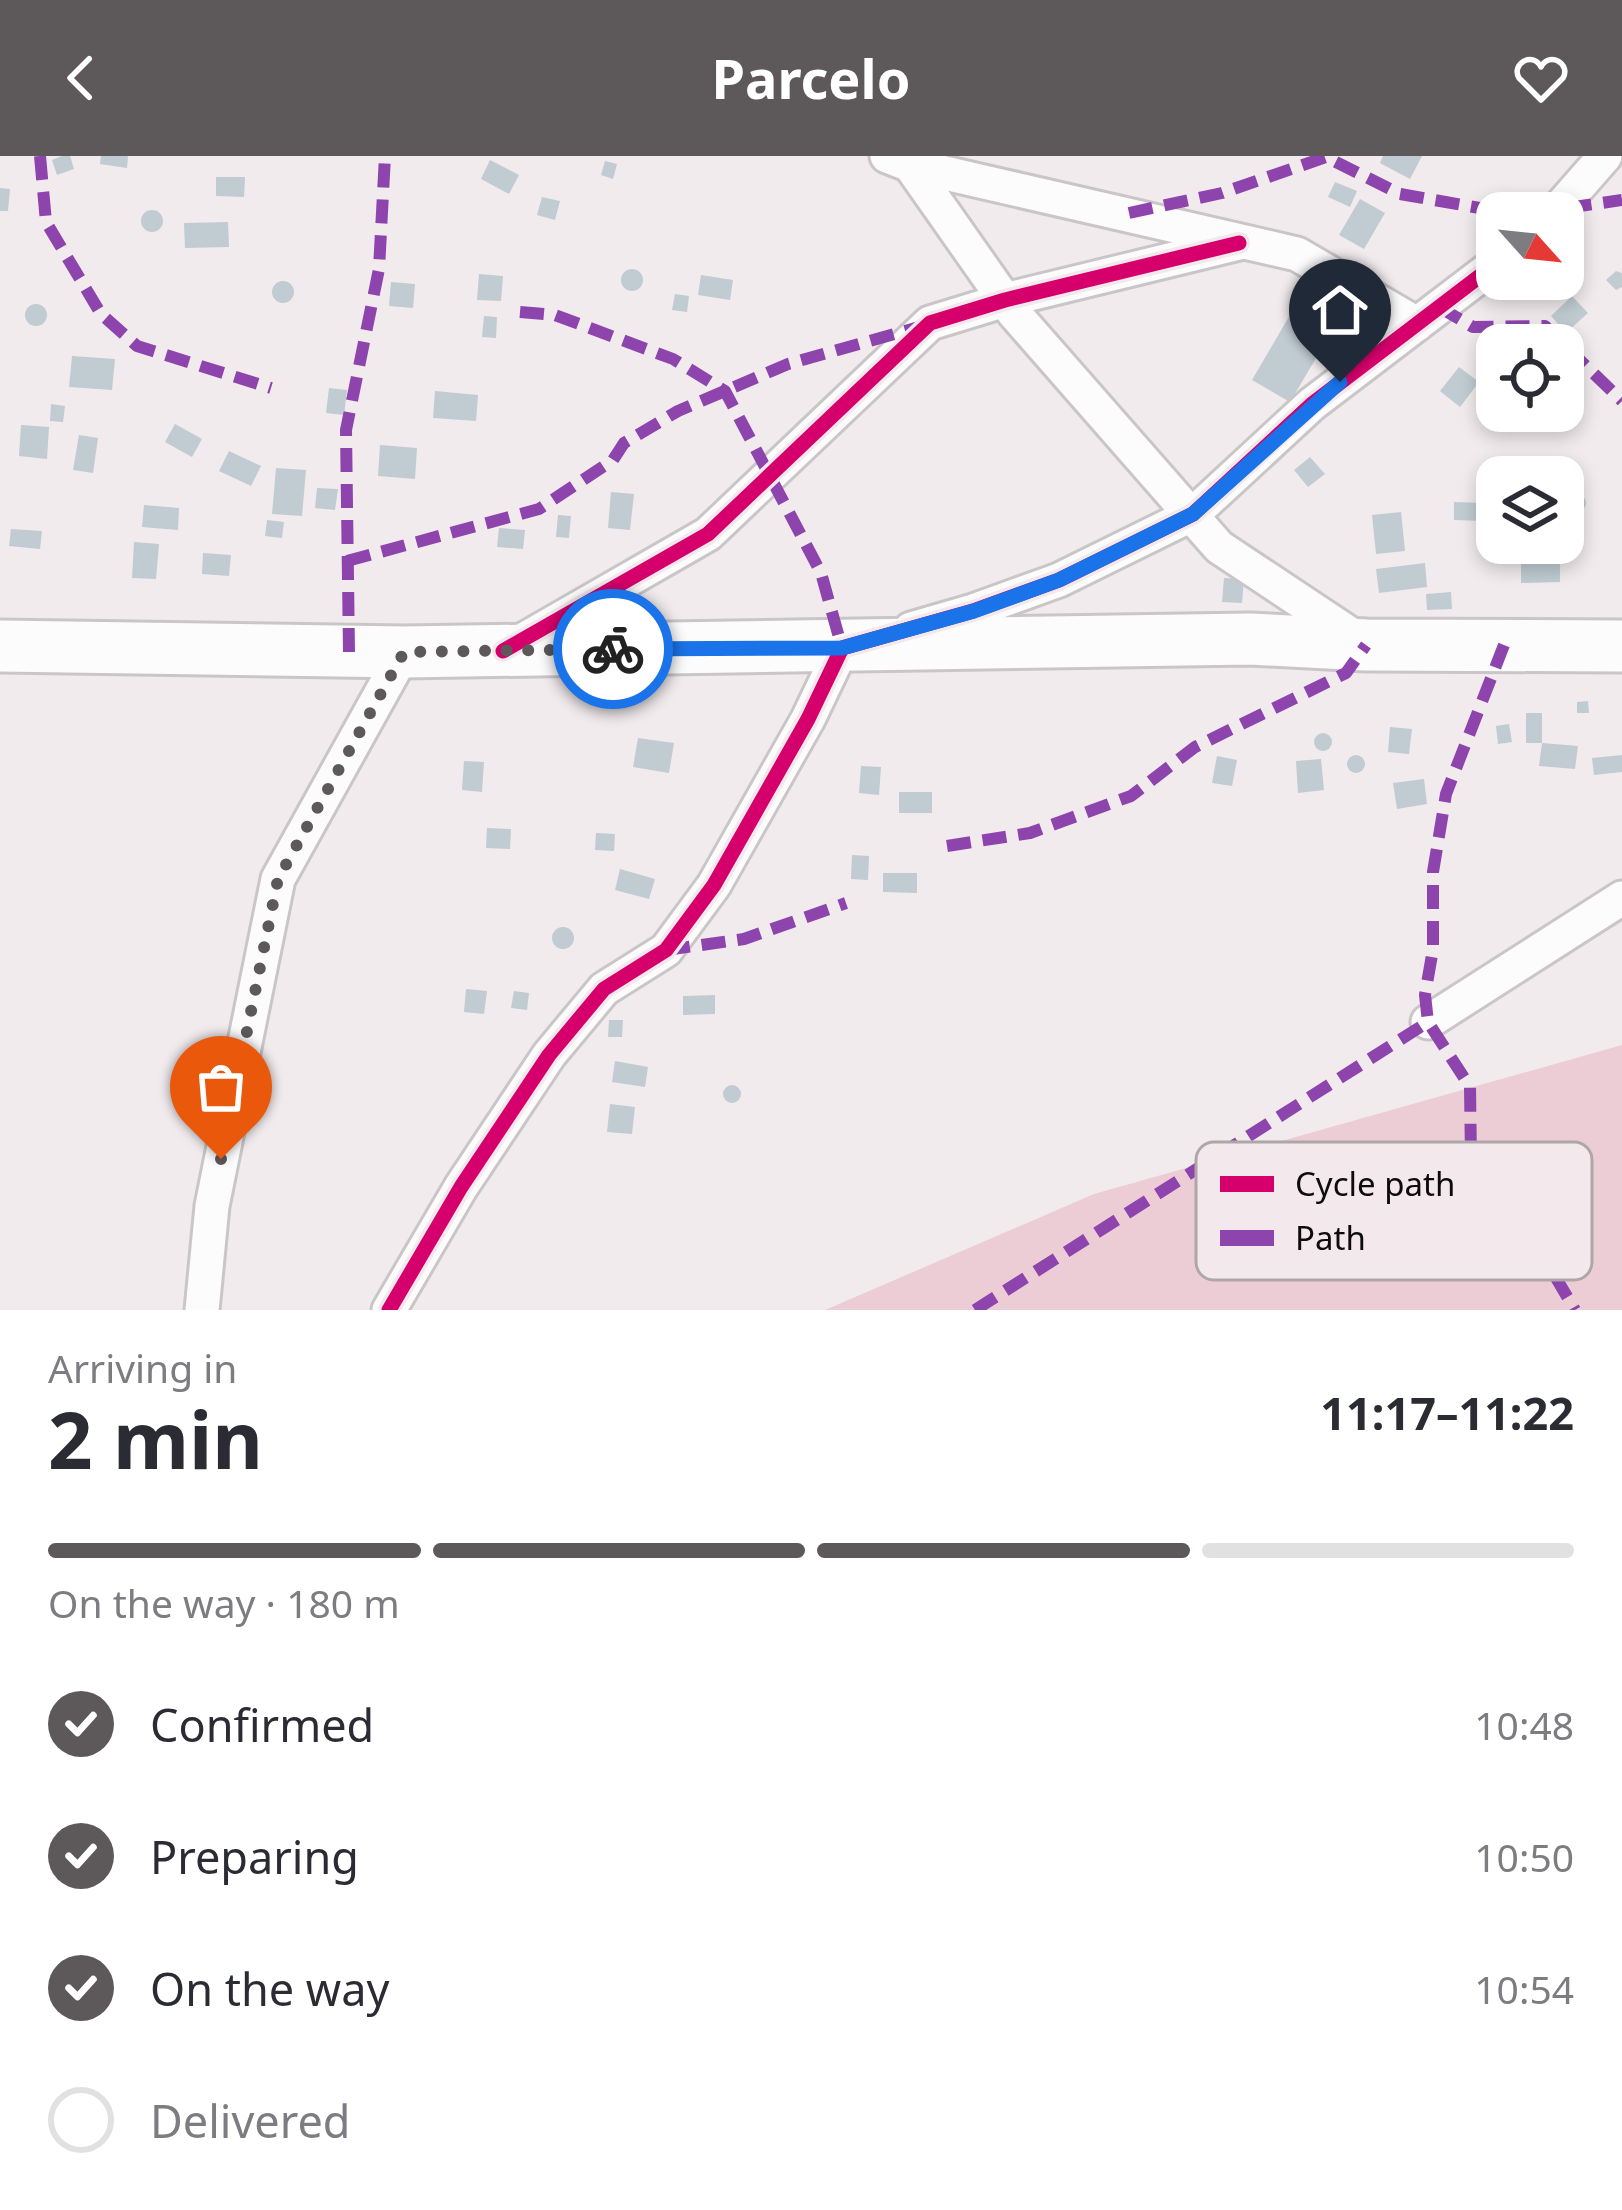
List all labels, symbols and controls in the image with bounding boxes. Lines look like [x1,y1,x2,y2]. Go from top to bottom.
text: Parcelo [712,41,910,115]
icon: back [48,45,114,111]
icon: heart [1508,45,1574,111]
north arrow [1476,192,1584,300]
map controls [1476,192,1584,564]
pin [1289,259,1391,382]
icon: home [1307,277,1373,343]
button: locate [1476,324,1584,432]
button: layers [1476,456,1584,564]
courier [553,589,673,709]
icon: bike [580,616,646,682]
pin [170,1036,272,1159]
icon: bag [188,1054,254,1120]
legend [1196,1142,1592,1280]
text: Cycle path [1295,1161,1455,1206]
text: Path [1295,1215,1366,1260]
text: Arriving in [48,1341,237,1394]
text: 11:17–11:22 [1320,1382,1574,1443]
text: 2 min [48,1386,263,1492]
text: On the way · 180 m [48,1576,400,1629]
icon: check [48,1691,114,1757]
text: Confirmed [150,1694,374,1755]
text: 10:48 [1474,1698,1574,1751]
icon: check [48,1823,114,1889]
text: Preparing [150,1826,359,1887]
text: 10:50 [1474,1830,1574,1883]
icon: check [48,1955,114,2021]
text: On the way [150,1958,389,2019]
text: 10:54 [1474,1962,1574,2015]
text: Delivered [150,2090,350,2151]

